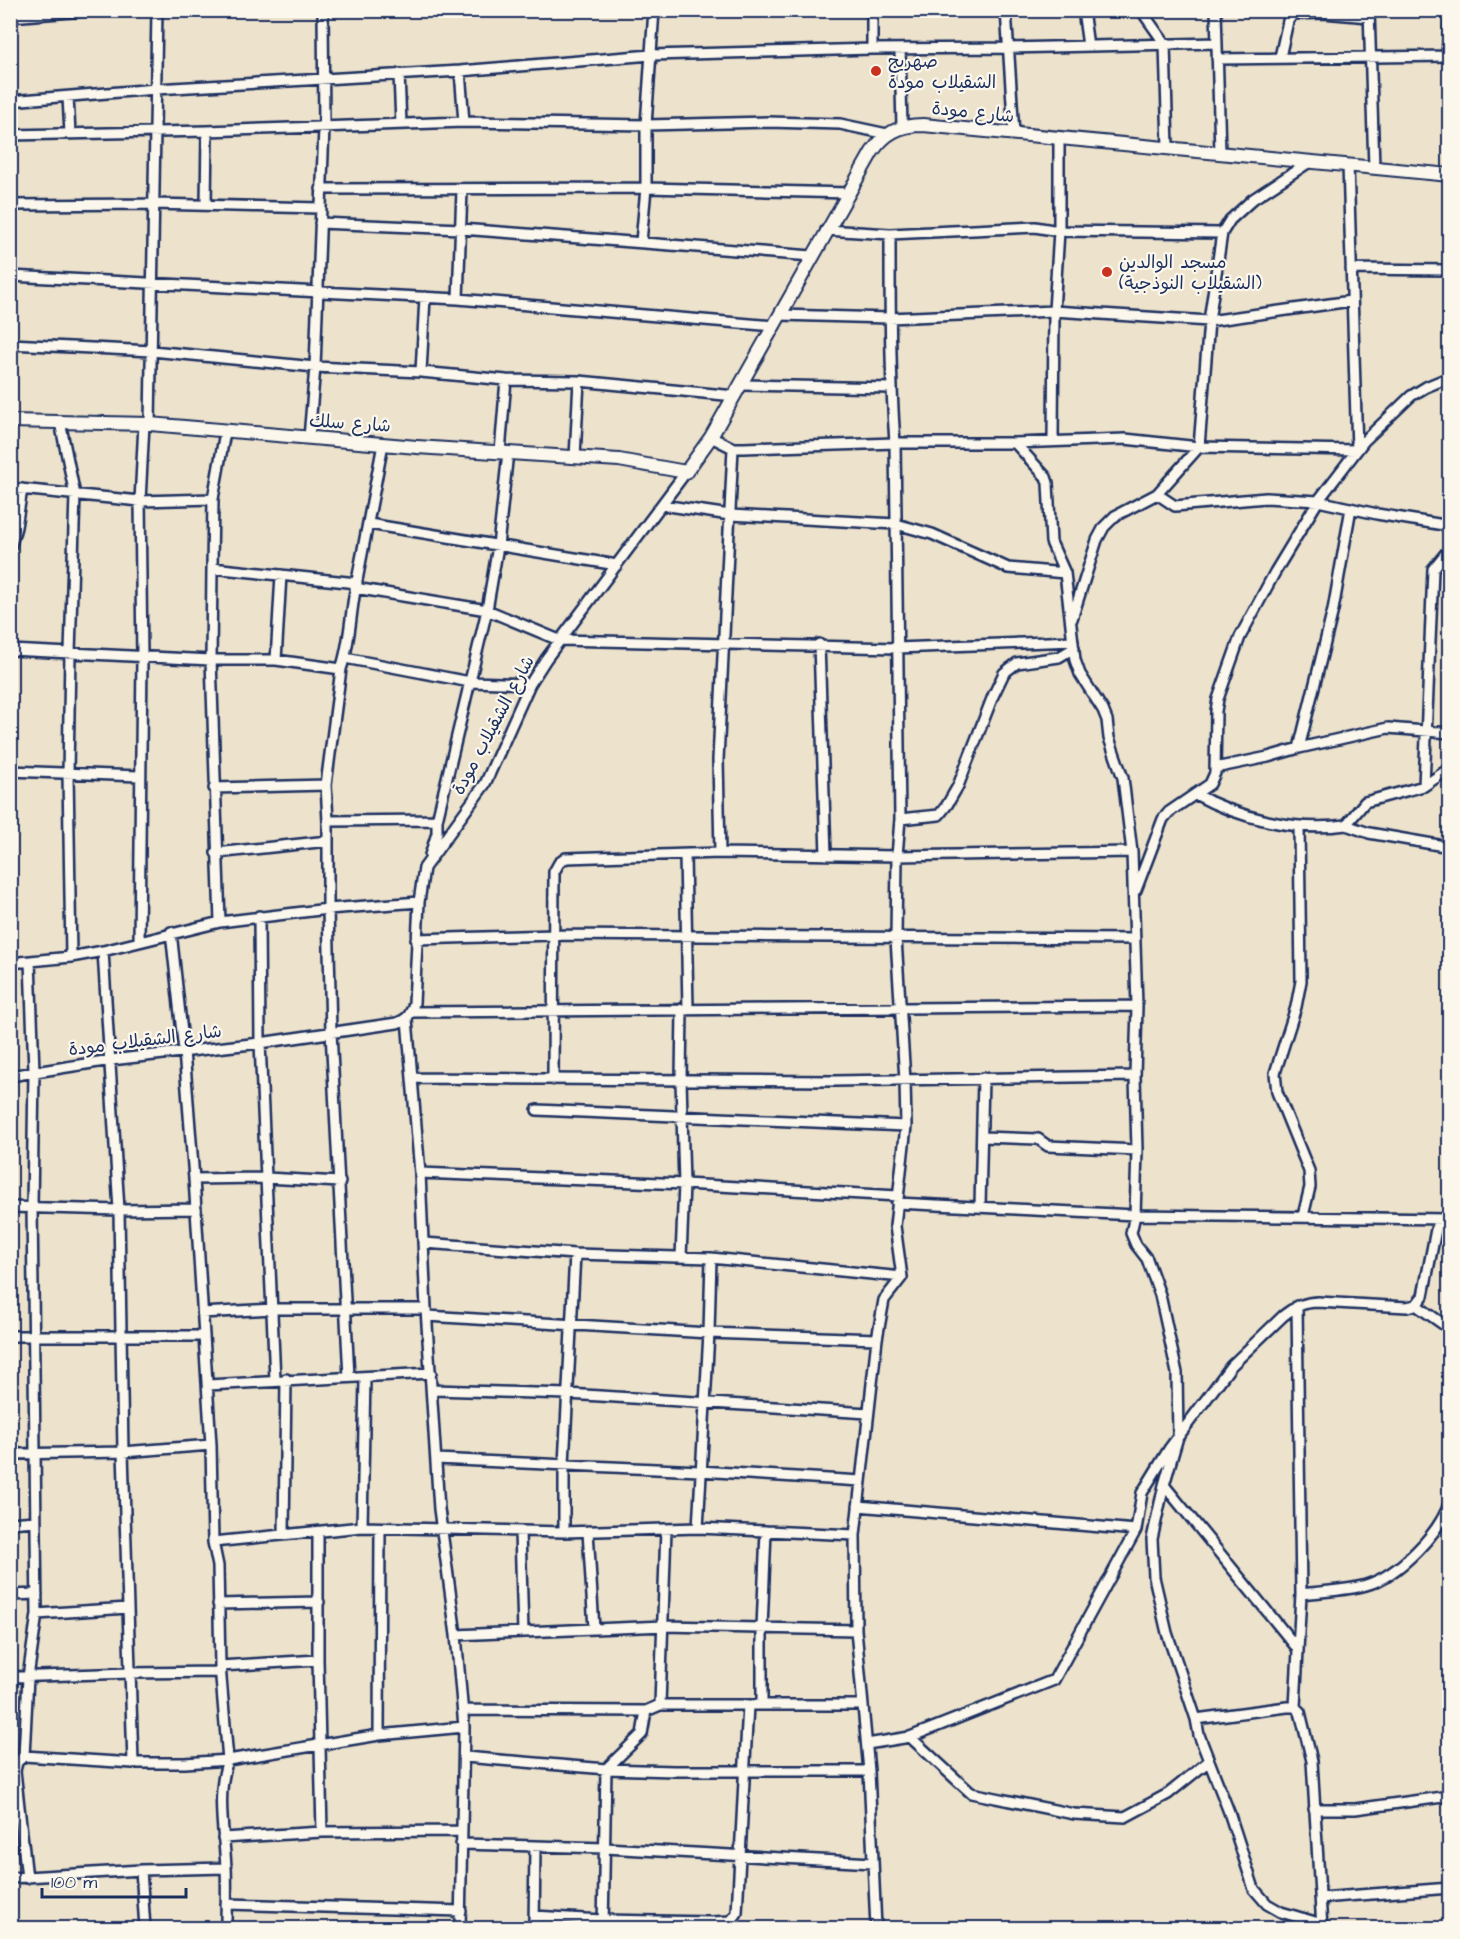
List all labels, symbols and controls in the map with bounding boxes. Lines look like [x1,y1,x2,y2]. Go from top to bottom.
place label: صهريج الشقيلاب مودة [888,49,996,95]
marker: صهريج الشقيلاب مودة [869,64,883,78]
street label: شارع مودة [931,96,1015,129]
place label: مسجد الوالدين (الشقيلاب النوذجية) [1119,250,1262,296]
marker: مسجد الوالدين (الشقيلاب النوذجية) [1100,265,1114,279]
street label: شارع سلك [308,408,392,439]
street label: شارع الشقيلاب مودة [446,651,541,799]
street label: شارع الشقيلاب مودة [67,1019,223,1062]
scale bar [42,1861,186,1899]
text: 100 m [51,1870,97,1895]

